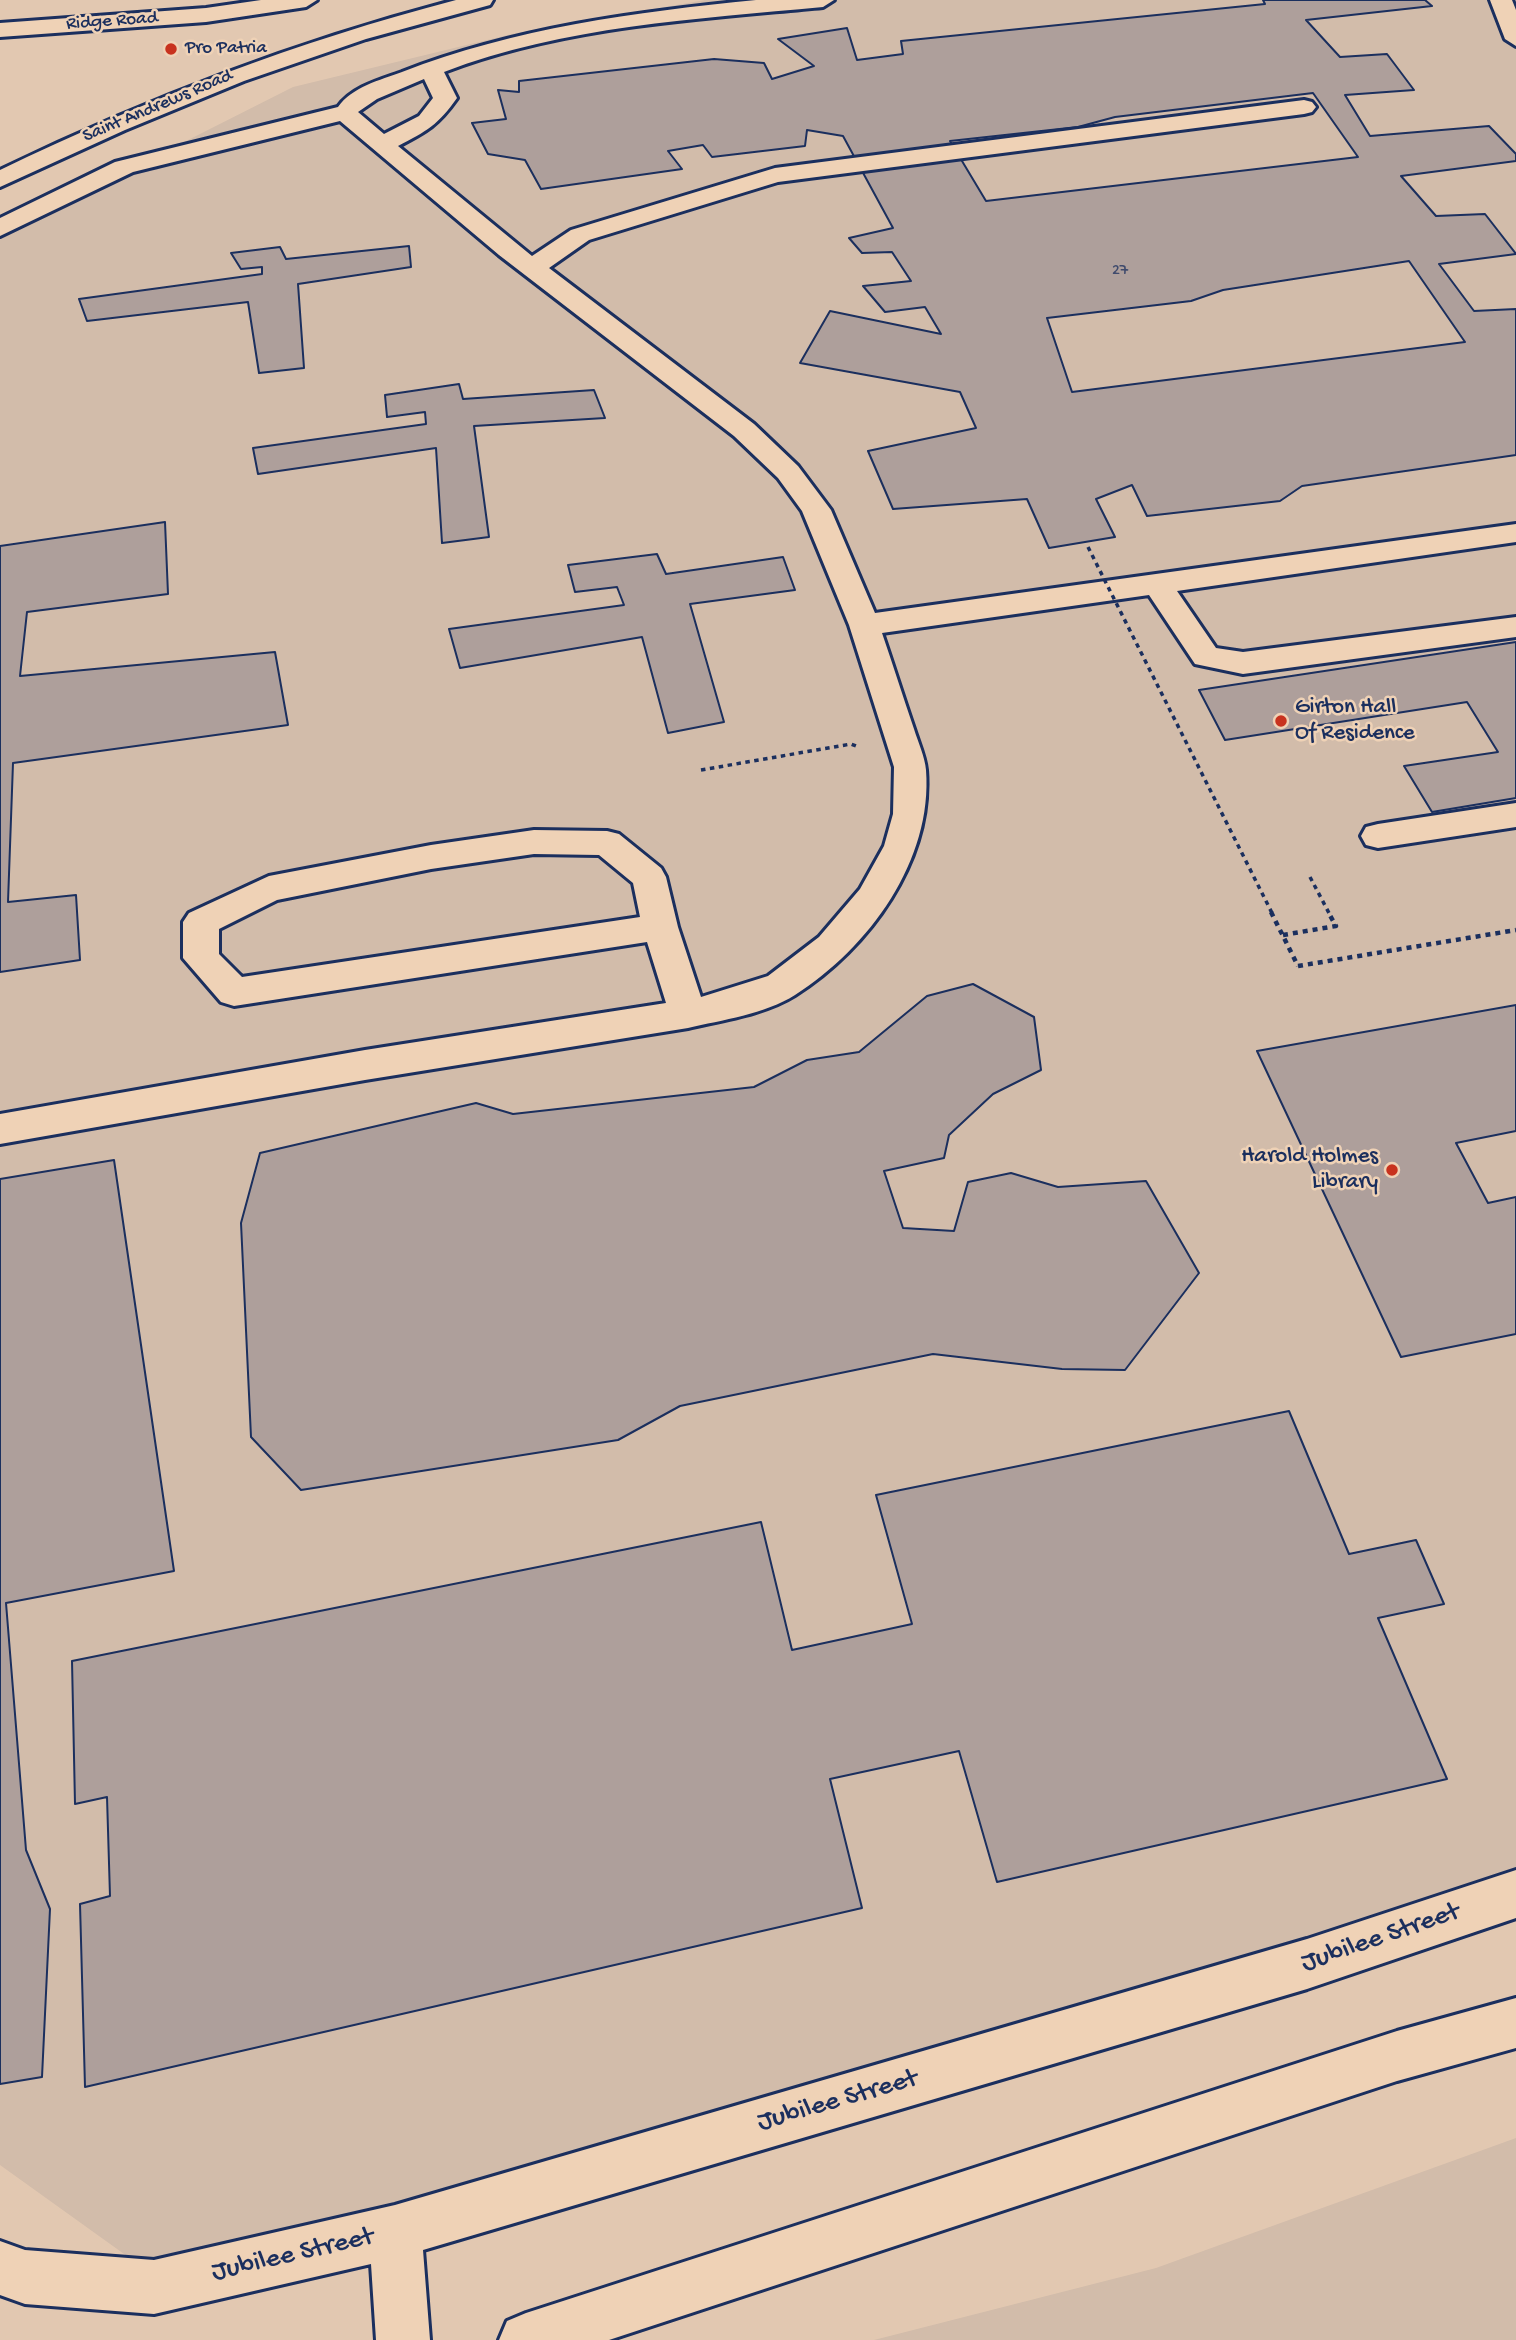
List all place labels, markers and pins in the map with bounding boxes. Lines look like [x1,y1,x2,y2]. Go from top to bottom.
place label: Pro Patria [185,38,267,60]
marker: Pro Patria [163,41,179,57]
place label: Girton Hall Of Residence [1295,694,1415,748]
marker: Girton Hall Of Residence [1273,713,1289,729]
place label: Harold Holmes Library [1241,1143,1378,1197]
marker: Harold Holmes Library [1384,1162,1400,1178]

